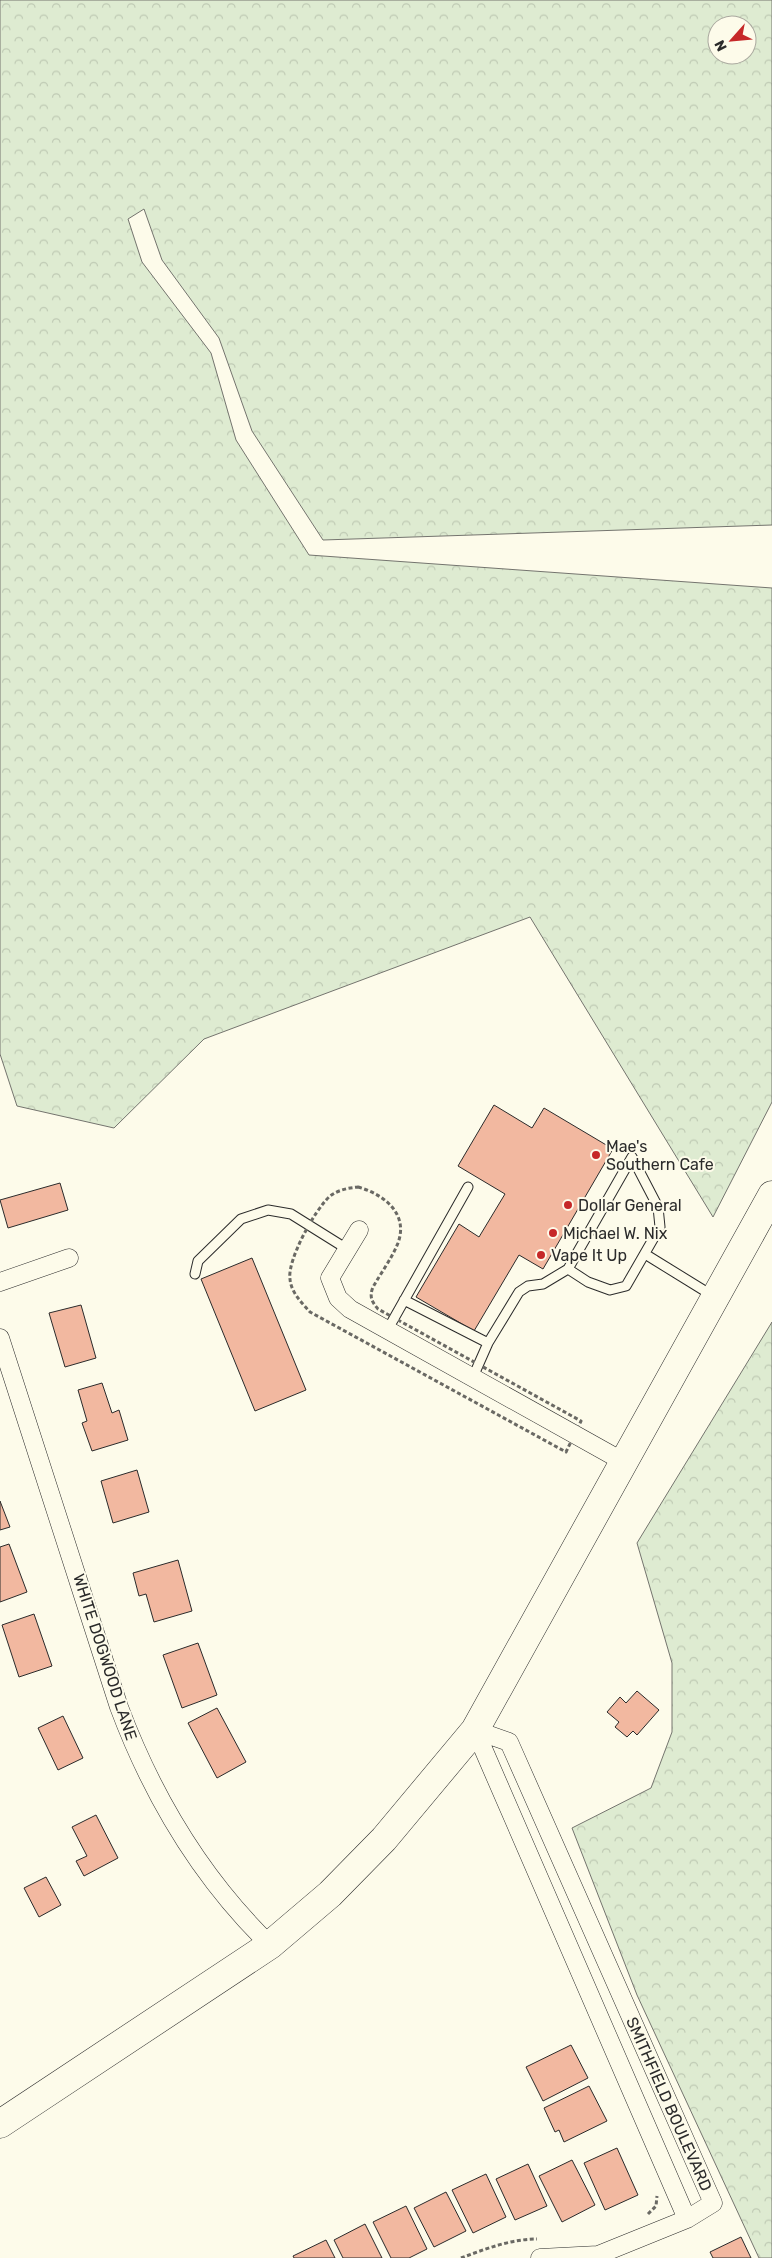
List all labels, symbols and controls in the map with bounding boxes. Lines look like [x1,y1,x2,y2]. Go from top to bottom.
north arrow [707,15,757,65]
text: N [711,37,731,54]
place label: Mae's Southern Cafe [606,1137,714,1174]
marker: Mae's Southern Cafe [590,1149,602,1161]
place label: Dollar General [578,1196,682,1215]
marker: Dollar General [562,1199,574,1211]
place label: Michael W. Nix [563,1224,668,1243]
marker: Michael W. Nix [547,1227,559,1239]
place label: Vape It Up [551,1246,627,1265]
marker: Vape It Up [535,1249,547,1261]
street label: WHITE DOGWOOD LANE [69,1571,141,1743]
street label: SMITHFIELD BOULEVARD [622,2014,716,2194]

